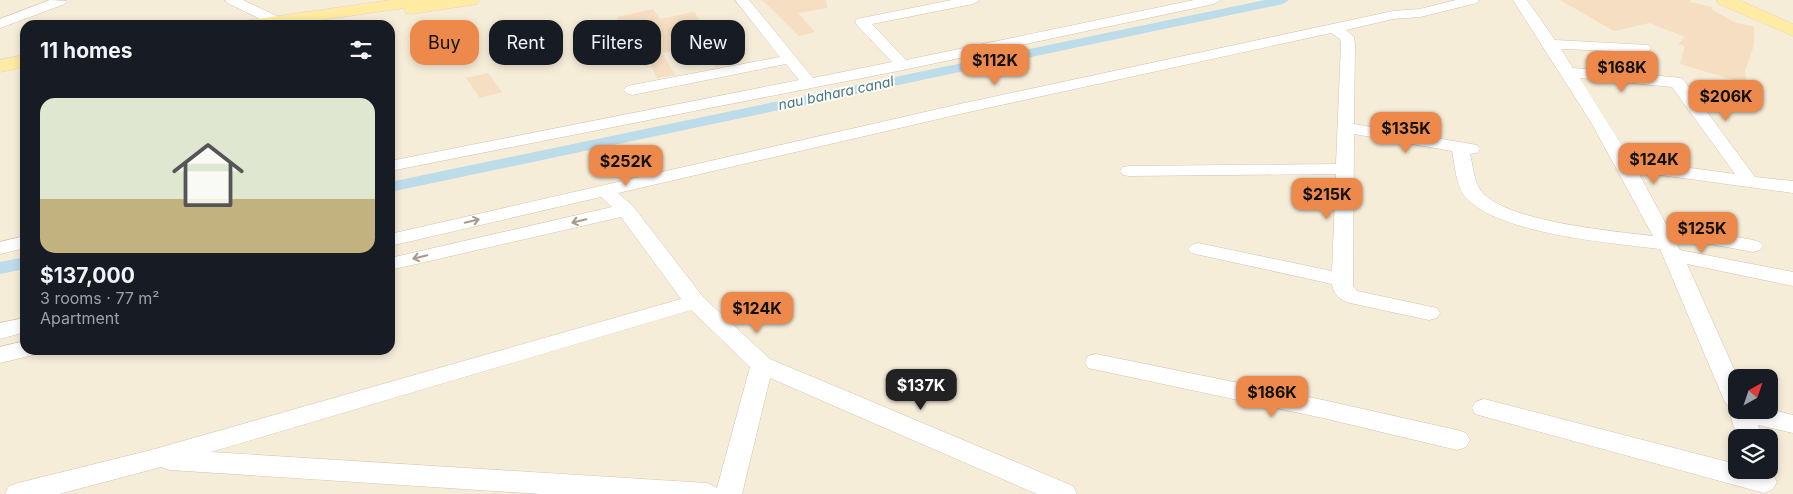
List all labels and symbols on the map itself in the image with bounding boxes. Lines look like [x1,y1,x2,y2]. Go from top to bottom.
pin: $112K [960,44,1030,86]
pin: $168K [1587,51,1657,93]
water label: nau bahara canal [777,72,896,113]
pin: $206K [1691,80,1761,122]
pin: $135K [1371,112,1441,154]
pin: $124K [1619,142,1689,185]
pin: $252K [591,144,661,187]
pin: $215K [1292,178,1362,220]
pin: $125K [1667,212,1737,254]
one-way arrow [463,216,479,225]
one-way arrow [571,217,587,226]
one-way arrow [413,253,429,262]
pin: $124K [722,292,792,334]
pin: $137K [886,368,956,411]
north arrow [1728,369,1778,419]
pin: $186K [1237,376,1307,418]

